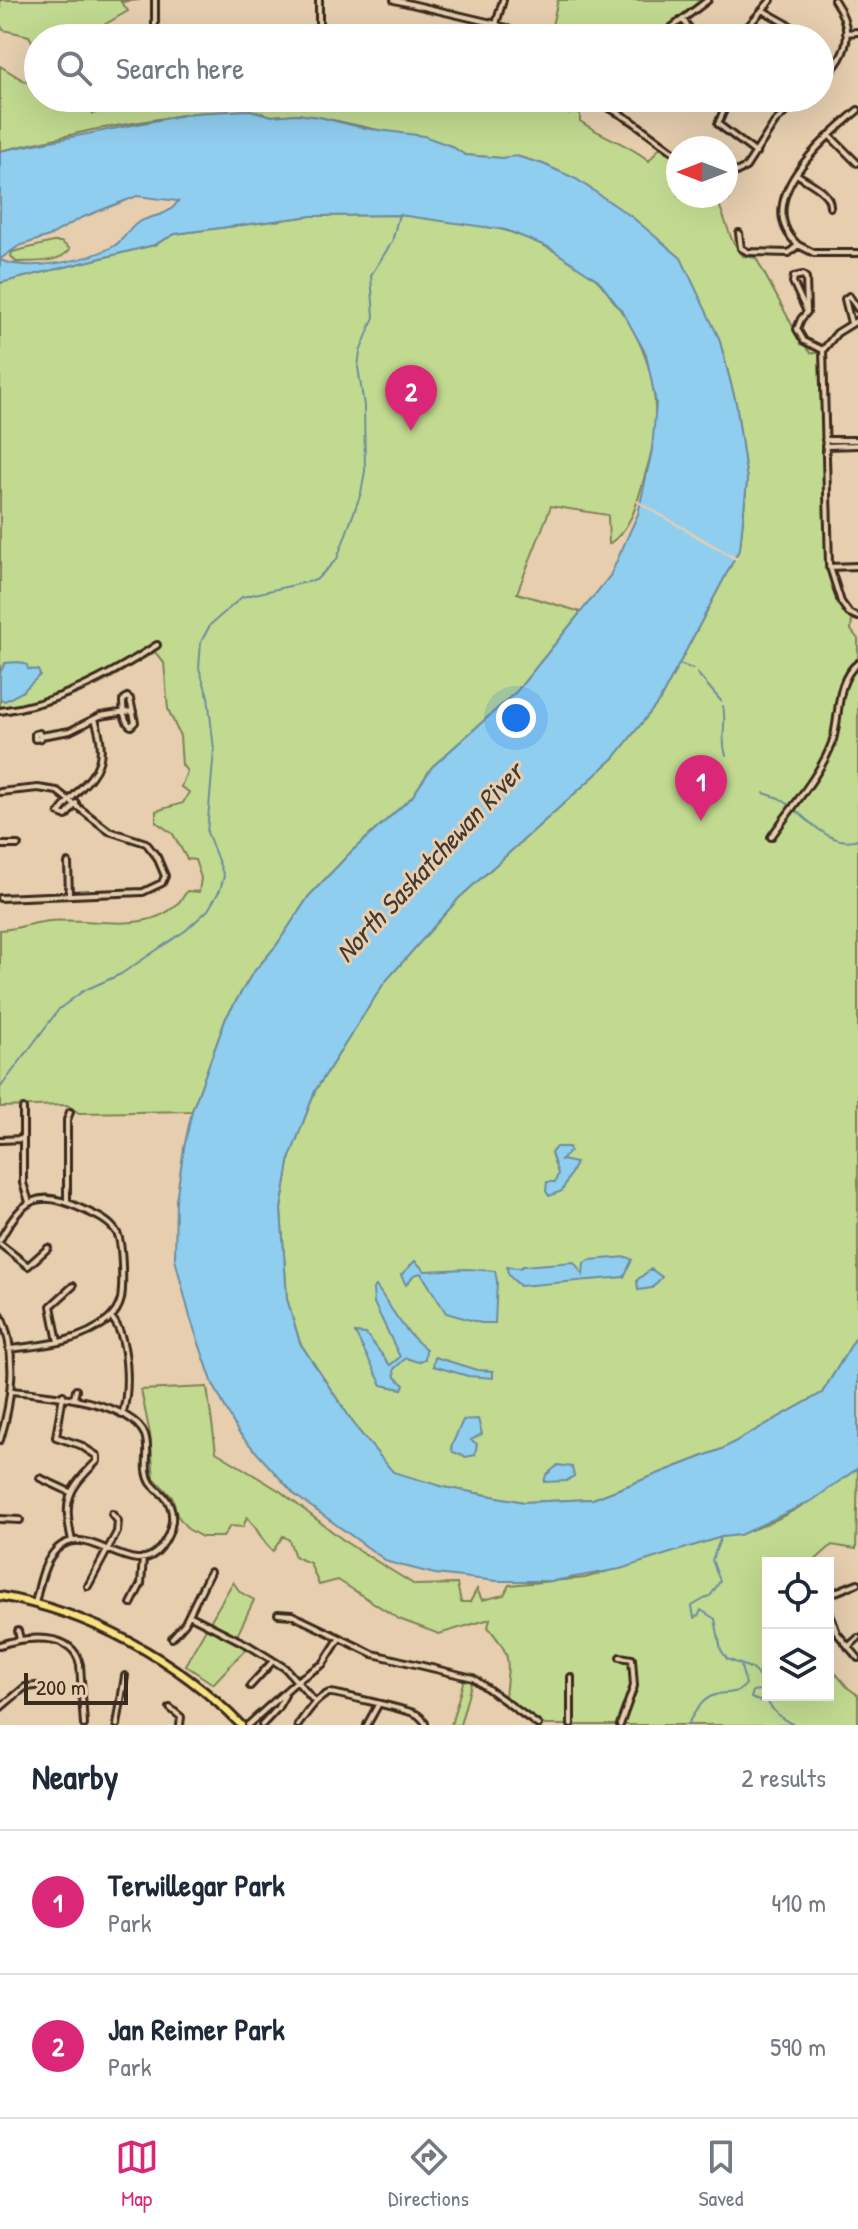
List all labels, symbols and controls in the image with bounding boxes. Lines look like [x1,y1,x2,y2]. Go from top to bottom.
search box [24,24,834,112]
icon: search [52,46,96,90]
text: Search here [116,48,244,88]
north arrow [666,136,738,208]
pin: 2 [385,365,437,431]
your location [496,698,536,738]
water label: North Saskatchewan River [326,751,534,970]
pin: 1 [675,755,727,821]
map controls [762,1557,834,1701]
button: locate [762,1557,834,1629]
button: layers [762,1629,834,1701]
scale bar [24,1669,128,1705]
text: 200 m [36,1672,86,1702]
text: Nearby [32,1754,118,1800]
text: 2 results [741,1760,826,1795]
text: Terwillegar Park [108,1865,285,1905]
text: 1 [53,1885,63,1920]
text: 410 m [772,1885,826,1920]
text: Park [108,1905,152,1940]
text: Jan Reimer Park [108,2009,285,2049]
text: 2 [52,2029,64,2064]
text: 590 m [770,2029,826,2064]
text: Park [108,2049,152,2084]
tab: Map [115,2135,159,2213]
tab: Directions [388,2135,469,2213]
tab: Saved [698,2135,743,2213]

